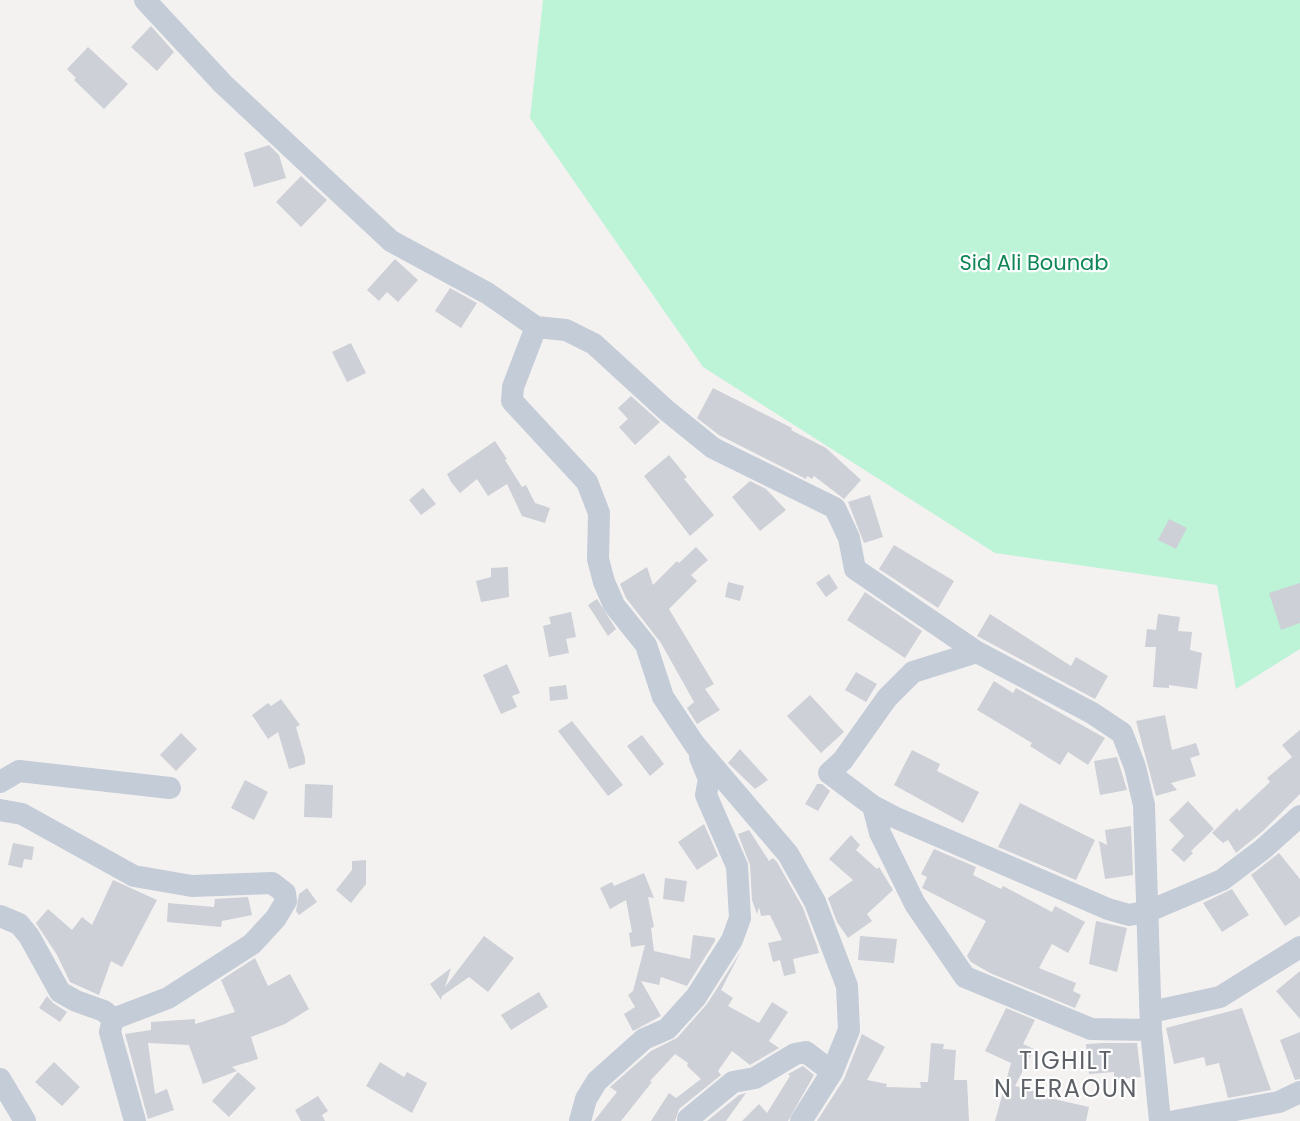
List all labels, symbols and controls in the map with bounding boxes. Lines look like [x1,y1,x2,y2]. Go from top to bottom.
park label: Sid Ali Bounab [960,252,1108,278]
district label: TIGHILT N FERAOUN [994,1049,1138,1105]

